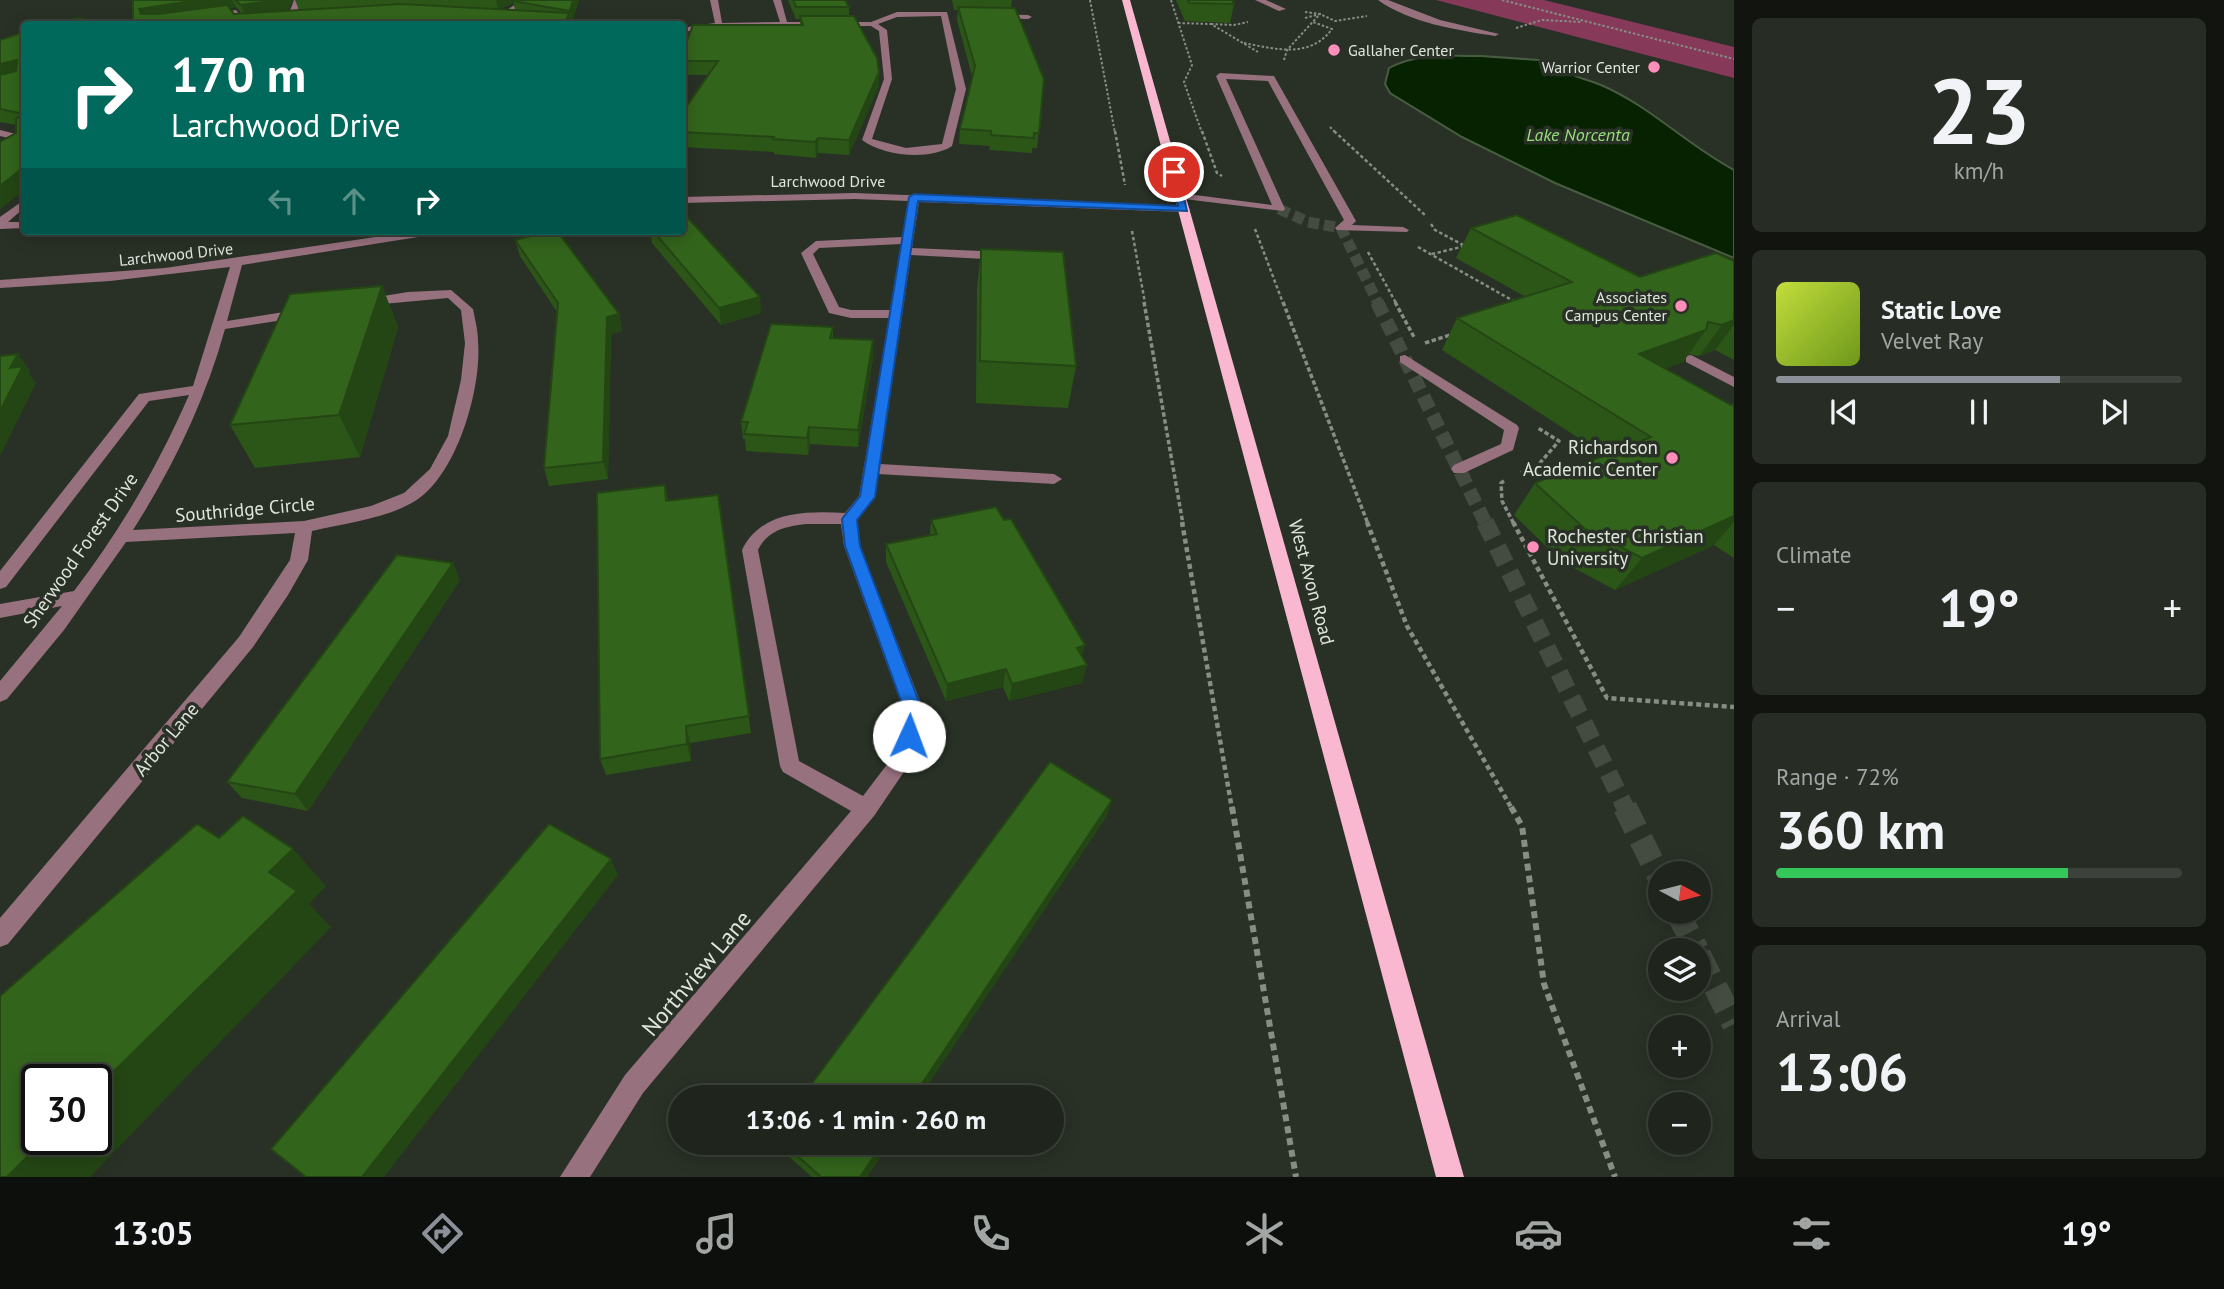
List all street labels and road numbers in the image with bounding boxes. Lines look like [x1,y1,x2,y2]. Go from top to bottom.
street label: Larchwood Drive [771,171,885,191]
street label: Larchwood Drive [118,238,234,270]
street label: Sherwood Forest Drive [17,468,143,632]
street label: Southridge Circle [174,491,316,527]
street label: West Avon Road [1284,517,1340,647]
street label: Arbor Lane [128,697,204,781]
street label: Northview Lane [635,904,757,1042]

